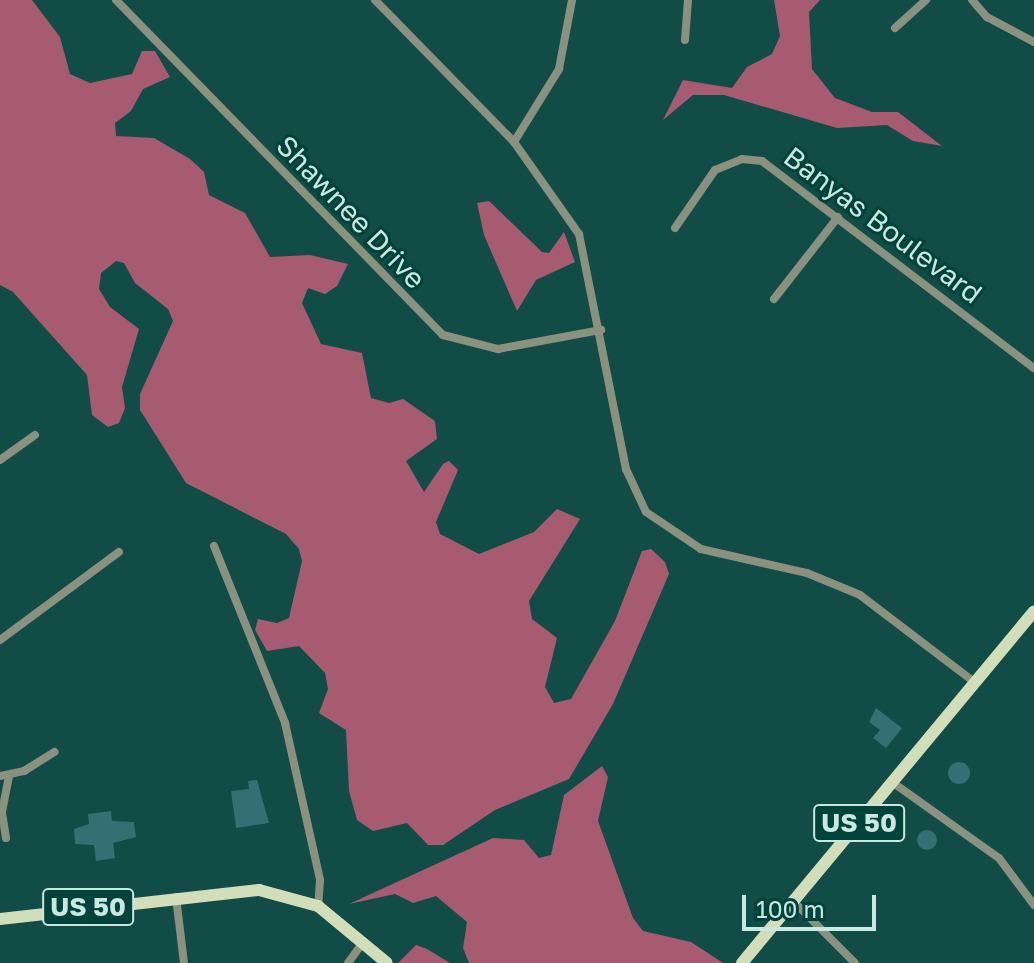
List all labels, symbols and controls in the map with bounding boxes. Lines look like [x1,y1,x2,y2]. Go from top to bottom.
street label: Shawnee Drive [270,129,432,295]
street label: Banyas Boulevard [777,140,989,310]
road number: US 50 [813,801,905,845]
scale bar [746,879,880,929]
road number: US 50 [42,885,134,929]
text: 100 m [756,894,825,923]

